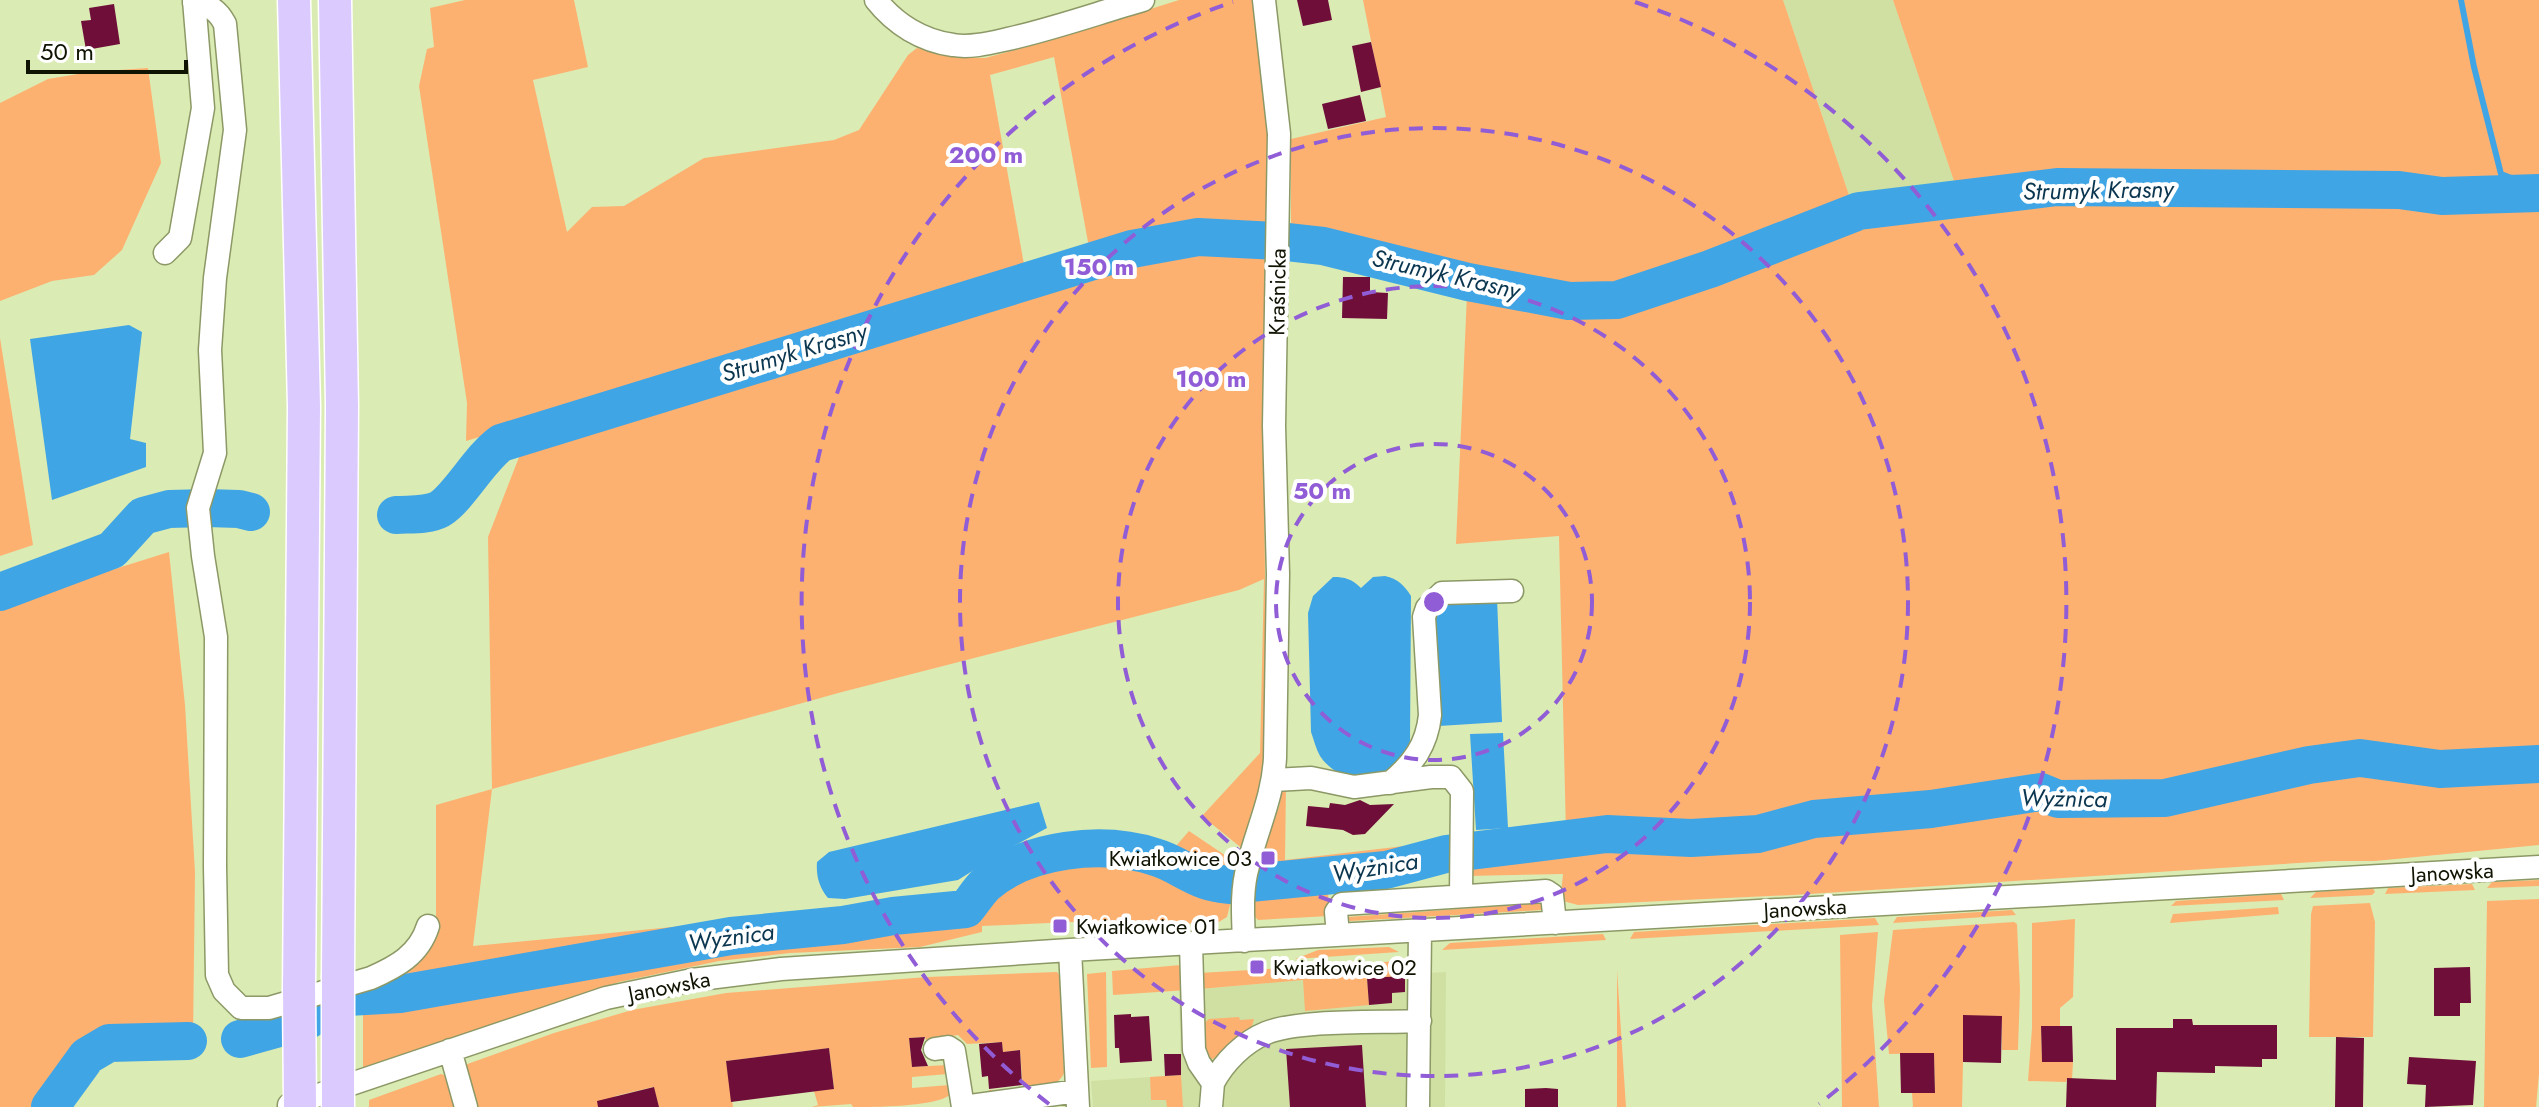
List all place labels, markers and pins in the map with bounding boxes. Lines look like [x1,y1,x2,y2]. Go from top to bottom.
centre of rings [1420,588,1448,616]
place label: Kwiatkowice 03 [1109,842,1252,874]
marker: Kwiatkowice 03 [1259,849,1277,867]
place label: Kwiatkowice 01 [1076,910,1217,942]
marker: Kwiatkowice 01 [1051,917,1069,935]
place label: Kwiatkowice 02 [1273,951,1417,983]
marker: Kwiatkowice 02 [1248,958,1266,976]

